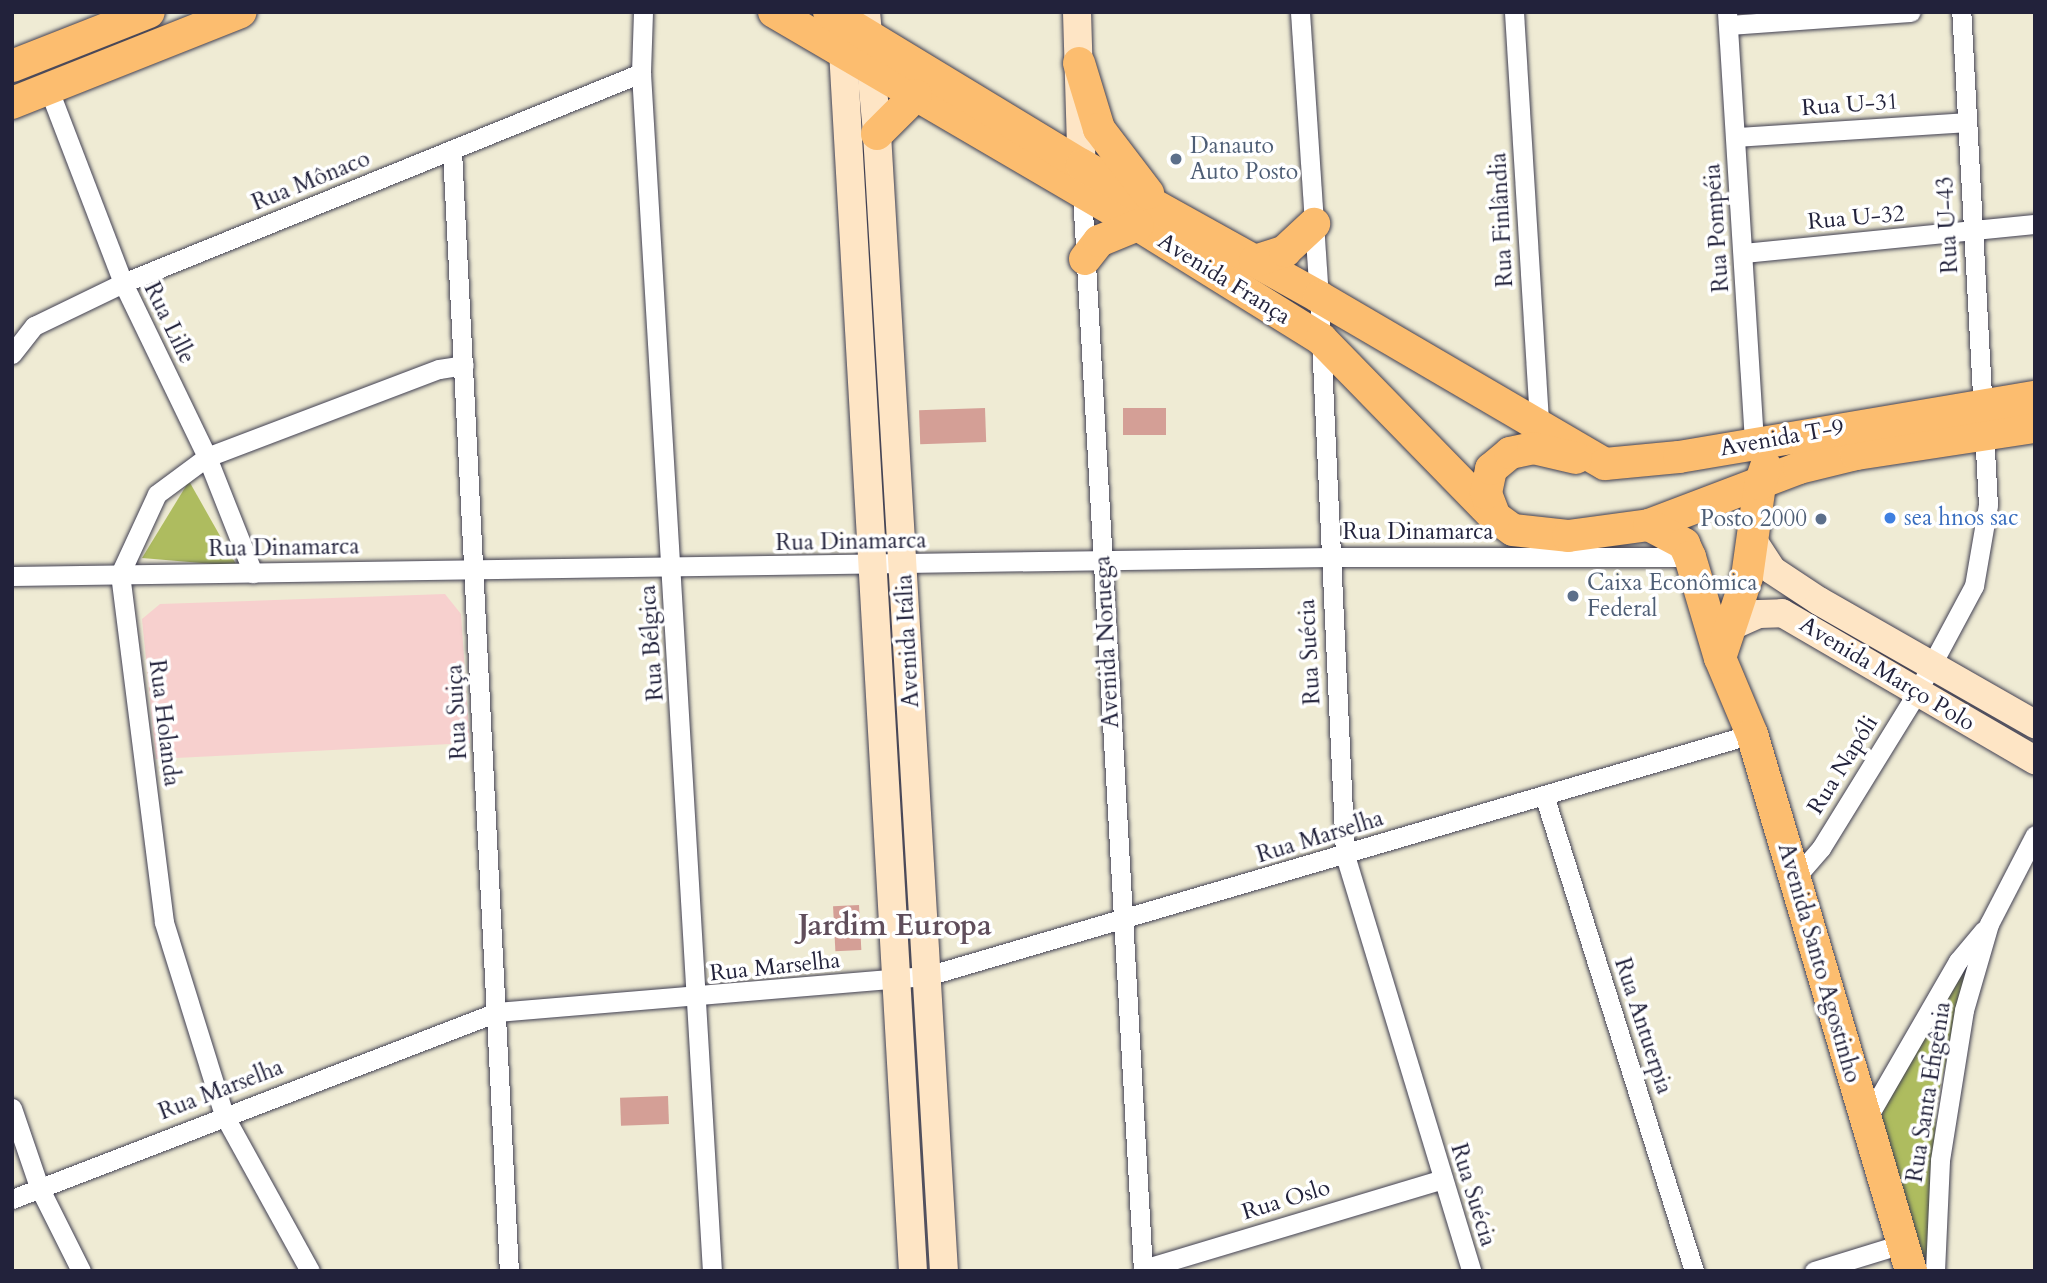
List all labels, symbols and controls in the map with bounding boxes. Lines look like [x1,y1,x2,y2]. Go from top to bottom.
street label: Rua U-31 [1801,88,1899,122]
place label: Danauto Auto Posto [1190,132,1298,186]
street label: Rua Mônaco [248,145,374,217]
marker: Danauto Auto Posto [1168,151,1184,167]
street label: Rua Finlândia [1485,152,1519,288]
street label: Rua Pompéia [1699,163,1735,293]
street label: Rua U-43 [1932,176,1964,274]
street label: Rua U-32 [1806,200,1906,236]
street label: Avenida França [1153,227,1295,331]
street label: Rua Lille [137,278,201,368]
street label: Avenida T-9 [1718,414,1846,462]
place label: sea hnos sac [1904,504,2018,532]
place label: Posto 2000 [1700,505,1807,533]
marker: sea hnos sac [1882,510,1898,526]
marker: Posto 2000 [1813,511,1829,527]
street label: Rua Dinamarca [1342,518,1494,546]
street label: Rua Dinamarca [775,527,927,557]
street label: Rua Dinamarca [208,533,360,563]
street label: Avenida Noruega [1089,555,1125,729]
place label: Caixa Econômica Federal [1587,569,1758,623]
street label: Avenida Itália [891,574,925,708]
street label: Rua Bélgica [634,584,670,702]
marker: Caixa Econômica Federal [1565,588,1581,604]
street label: Rua Suécia [1293,598,1327,706]
street label: Avenida Março Polo [1794,611,1980,737]
street label: Rua Holanda [143,658,185,788]
street label: Rua Suiça [441,663,473,761]
street label: Rua Napóli [1802,711,1884,819]
street label: Rua Marselha [1253,805,1387,869]
street label: Avenida Santo Agostinho [1772,840,1866,1086]
district label: Jardim Europa [798,908,992,944]
street label: Rua Marselha [708,946,842,988]
street label: Rua Antuerpia [1608,954,1678,1098]
street label: Rua Santa Efigênia [1901,1000,1957,1184]
street label: Rua Marselha [155,1054,287,1126]
street label: Rua Suécia [1444,1140,1502,1250]
street label: Rua Oslo [1239,1174,1333,1226]

